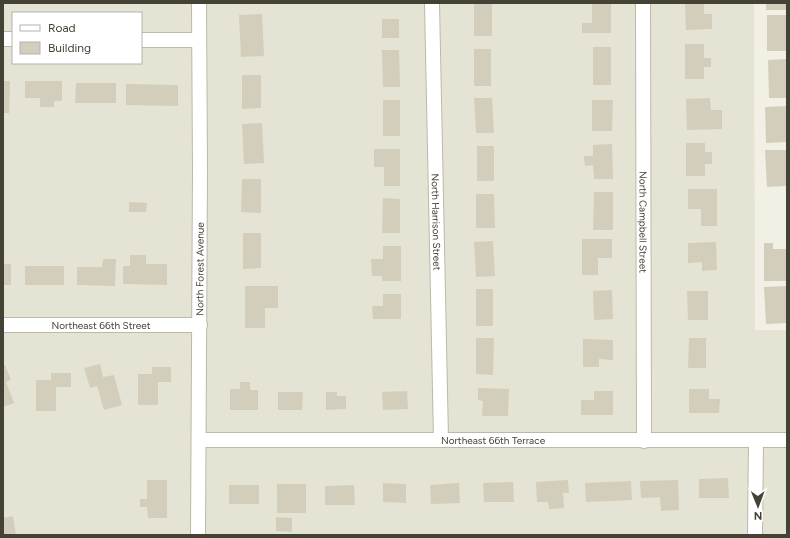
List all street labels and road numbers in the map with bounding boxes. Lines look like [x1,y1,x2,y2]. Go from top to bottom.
street label: North Campbell Street [637,171,650,273]
street label: North Harrison Street [429,173,444,271]
street label: North Forest Avenue [193,222,206,316]
street label: Northeast 66th Street [51,319,151,332]
street label: Northeast 66th Terrace [441,434,546,447]

